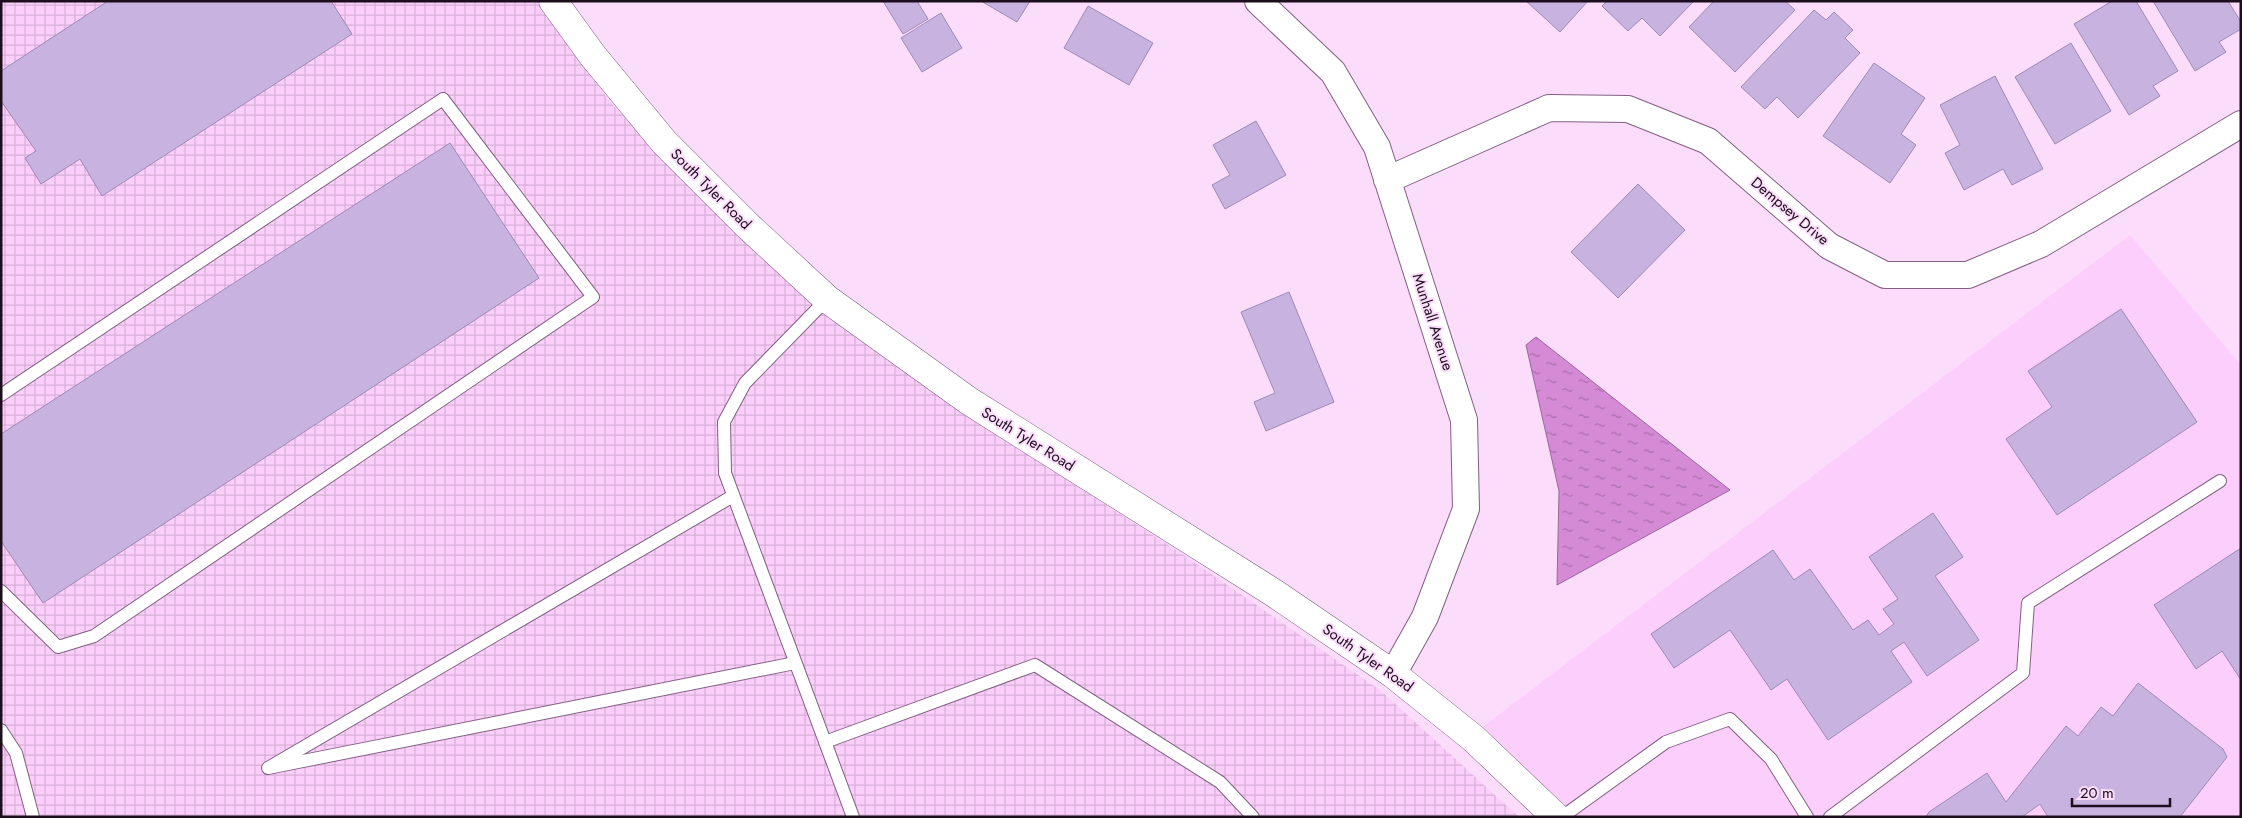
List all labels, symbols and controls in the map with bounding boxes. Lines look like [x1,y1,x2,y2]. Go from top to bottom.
street label: South Tyler Road [666,144,756,234]
street label: Dempsey Drive [1746,172,1834,251]
street label: Munhall Avenue [1407,271,1459,374]
street label: South Tyler Road [977,401,1079,477]
street label: South Tyler Road [1318,618,1418,698]
scale bar [2072,776,2170,808]
text: 20 m [2080,782,2114,804]

